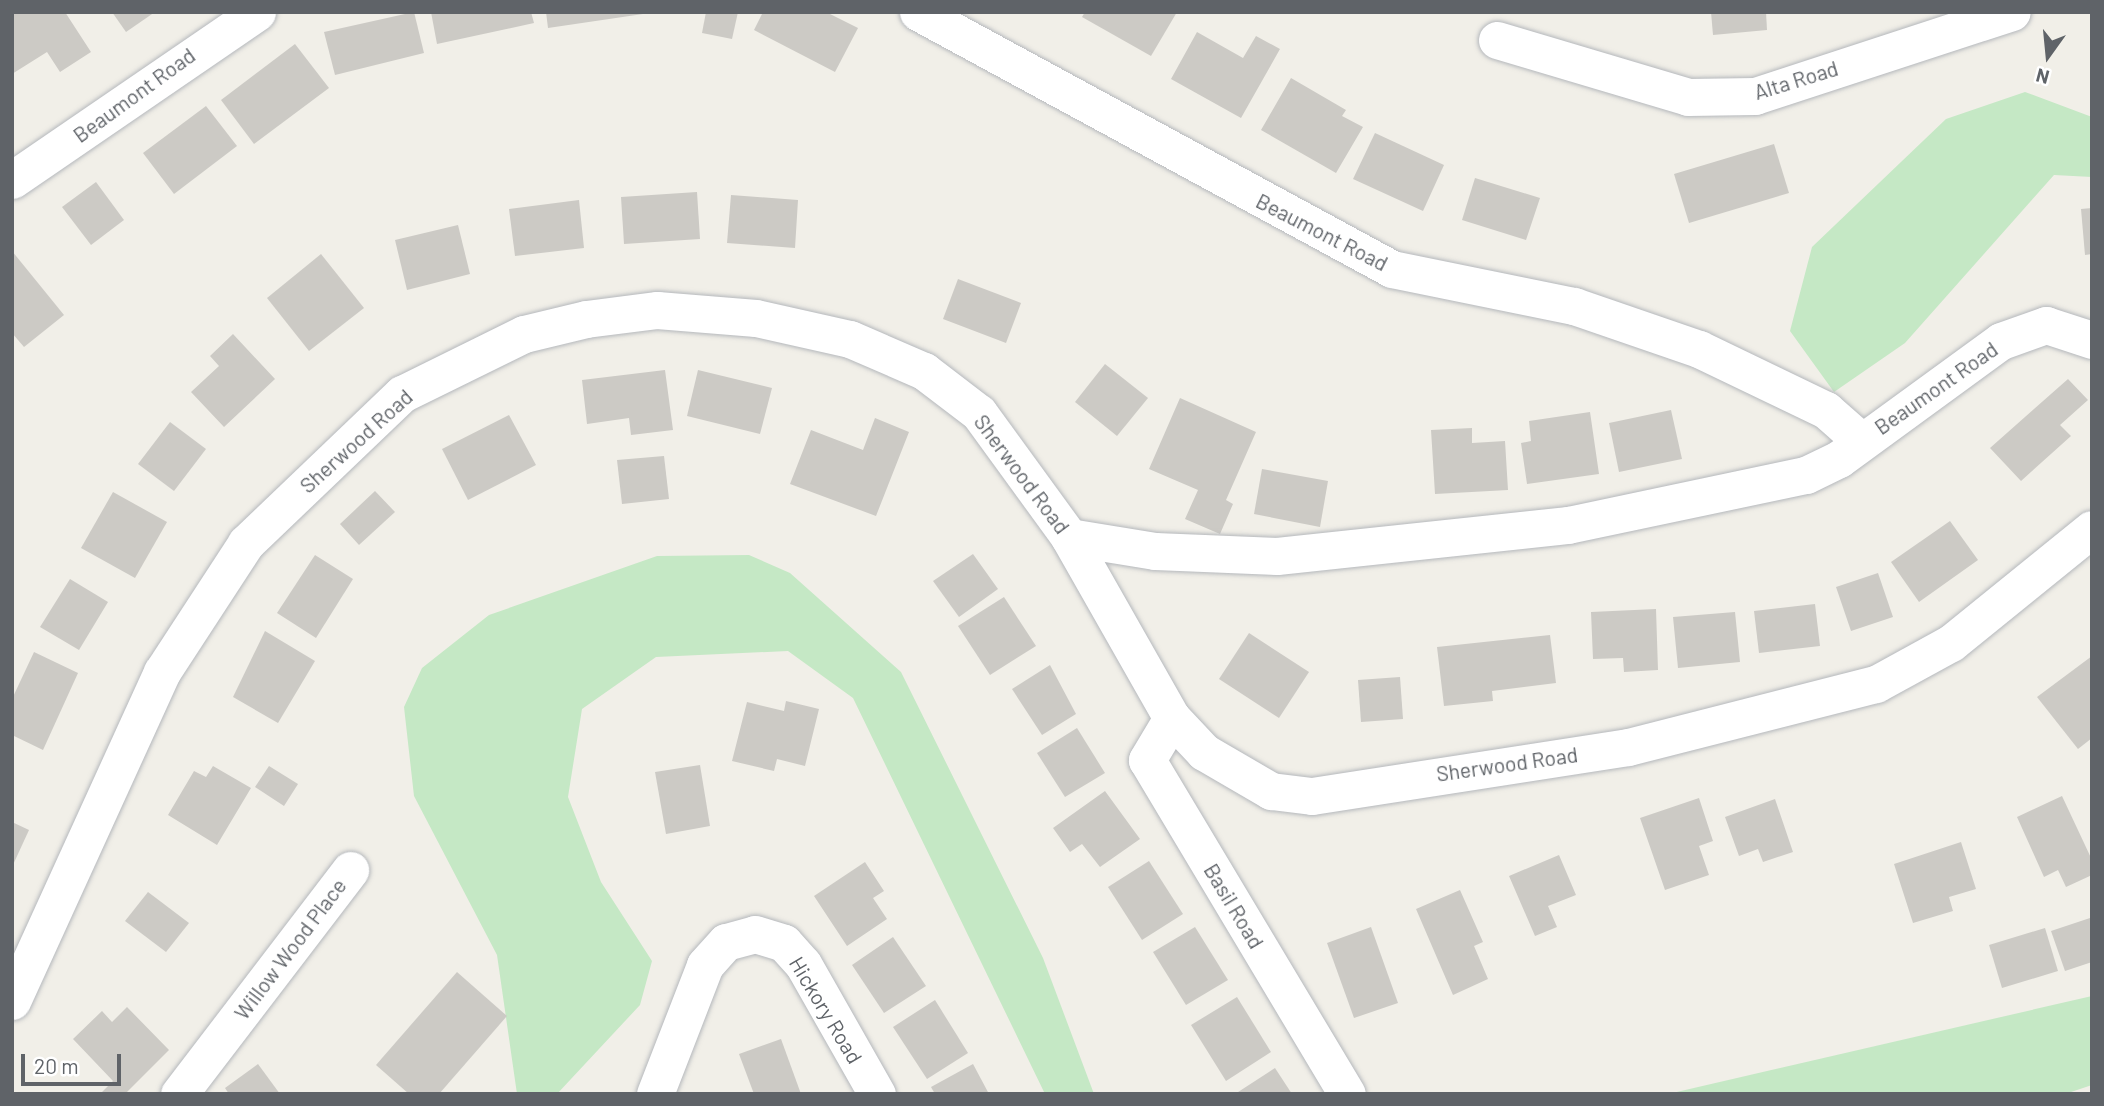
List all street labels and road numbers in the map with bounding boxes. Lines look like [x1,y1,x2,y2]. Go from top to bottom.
street label: Beaumont Road [68,42,200,148]
street label: Alta Road [1751,55,1841,105]
street label: Beaumont Road [1252,188,1392,276]
street label: Beaumont Road [1870,336,2002,440]
street label: Sherwood Road [295,384,417,498]
street label: Sherwood Road [969,409,1075,539]
street label: Sherwood Road [1435,742,1579,786]
street label: Basil Road [1199,859,1269,953]
street label: Willow Wood Place [229,874,351,1024]
street label: Hickory Road [784,952,868,1068]

